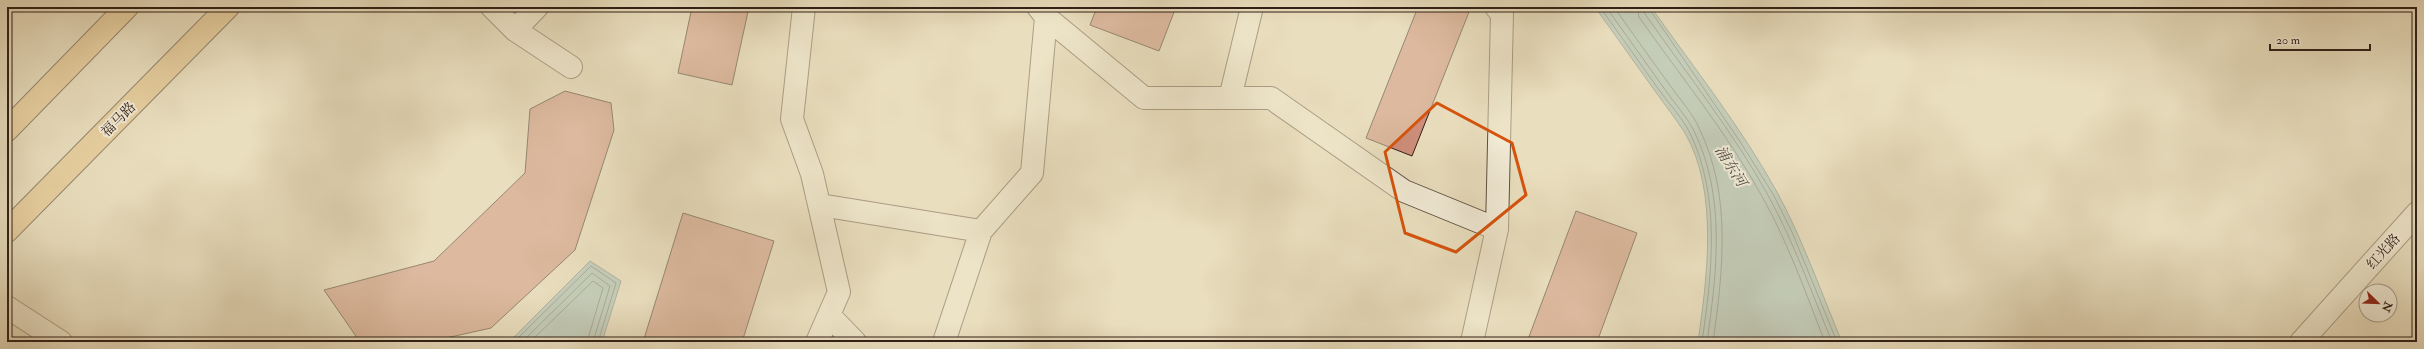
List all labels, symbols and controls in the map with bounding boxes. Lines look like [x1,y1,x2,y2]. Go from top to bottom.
scale bar [2270,26,2370,52]
text: 20 m [2276,33,2301,48]
street label: 福马路 [97,98,139,140]
water label: 浦东河 [1711,142,1752,193]
street label: 红光路 [2363,230,2404,273]
north arrow [2358,283,2398,323]
text: N [2378,299,2395,315]

